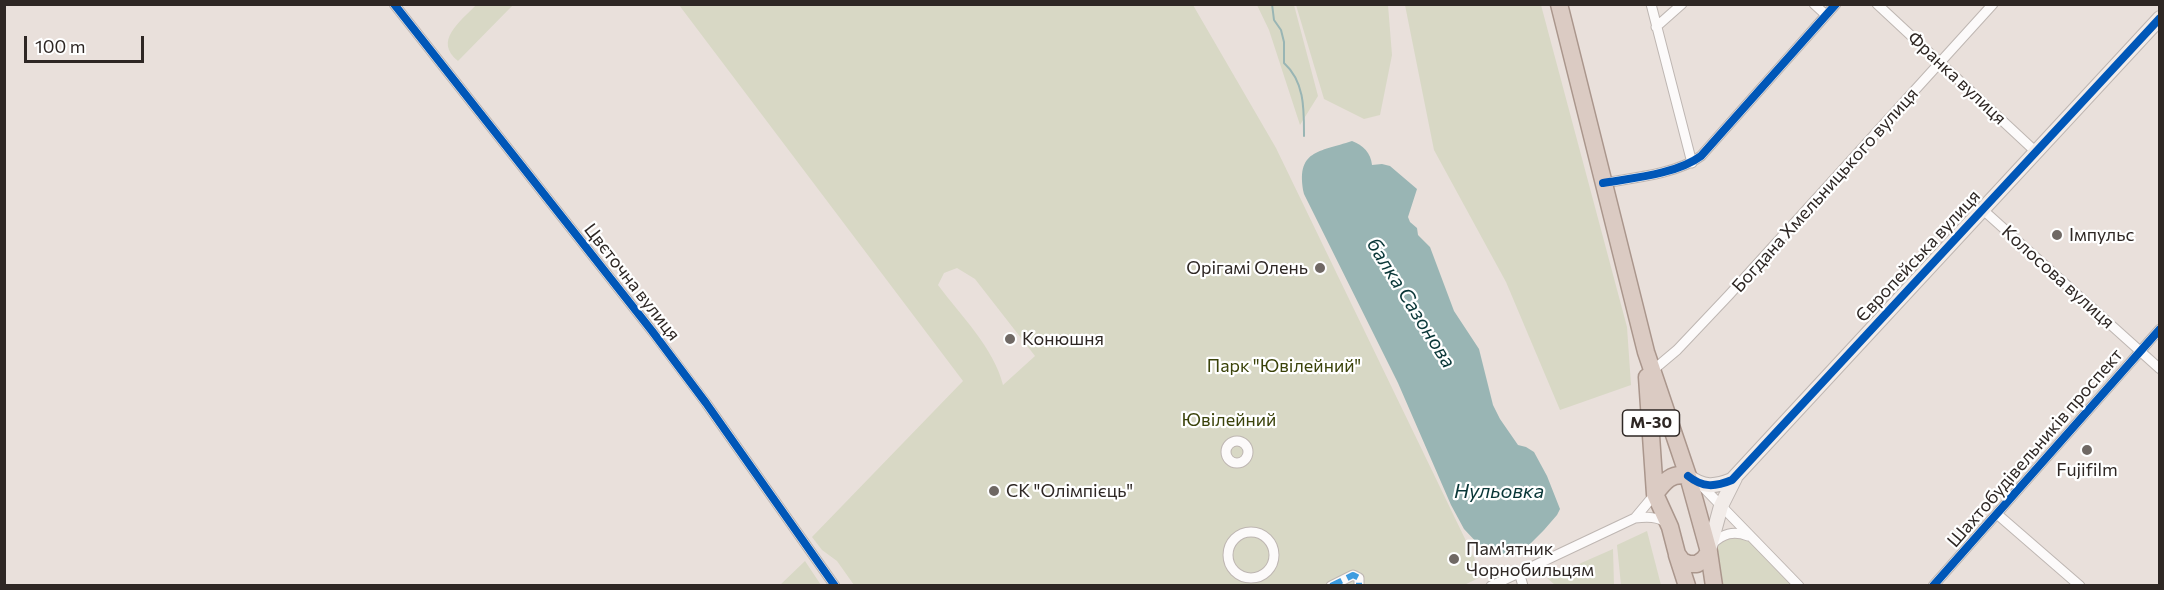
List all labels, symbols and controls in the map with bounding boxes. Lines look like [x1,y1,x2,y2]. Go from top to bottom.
scale bar [27,24,147,62]
street label: Франка вулиця [1903,27,2011,129]
text: 100 m [35,35,85,57]
street label: Богдана Хмельницького вулиця [1727,83,1923,297]
street label: Європейська вулиця [1851,185,1985,327]
street label: Цвєточна вулиця [580,219,684,345]
street label: Колосова вулиця [1997,221,2119,333]
place label: Імпульс [2069,224,2134,246]
marker: Імпульс [2050,228,2064,242]
water label: балка Сазонова [1361,234,1461,372]
place label: Орігамі Олень [1186,257,1308,279]
marker: Орігамі Олень [1313,261,1327,275]
place label: Конюшня [1022,328,1104,350]
marker: Конюшня [1003,332,1017,346]
street label: Шахтобудівельників проспект [1943,344,2127,552]
park label: Парк "Ювілейний" [1207,355,1361,377]
park label: Ювілейний [1182,409,1276,431]
road number: М-30 [1622,410,1680,436]
marker: Fujifilm [2080,443,2094,457]
place label: Fujifilm [2056,459,2118,481]
water label: Нульовка [1454,479,1544,503]
place label: СК "Олімпієць" [1006,480,1133,502]
marker: СК "Олімпієць" [987,484,1001,498]
place label: Пам'ятник Чорнобильцям [1466,538,1594,580]
marker: Пам'ятник Чорнобильцям [1447,552,1461,566]

